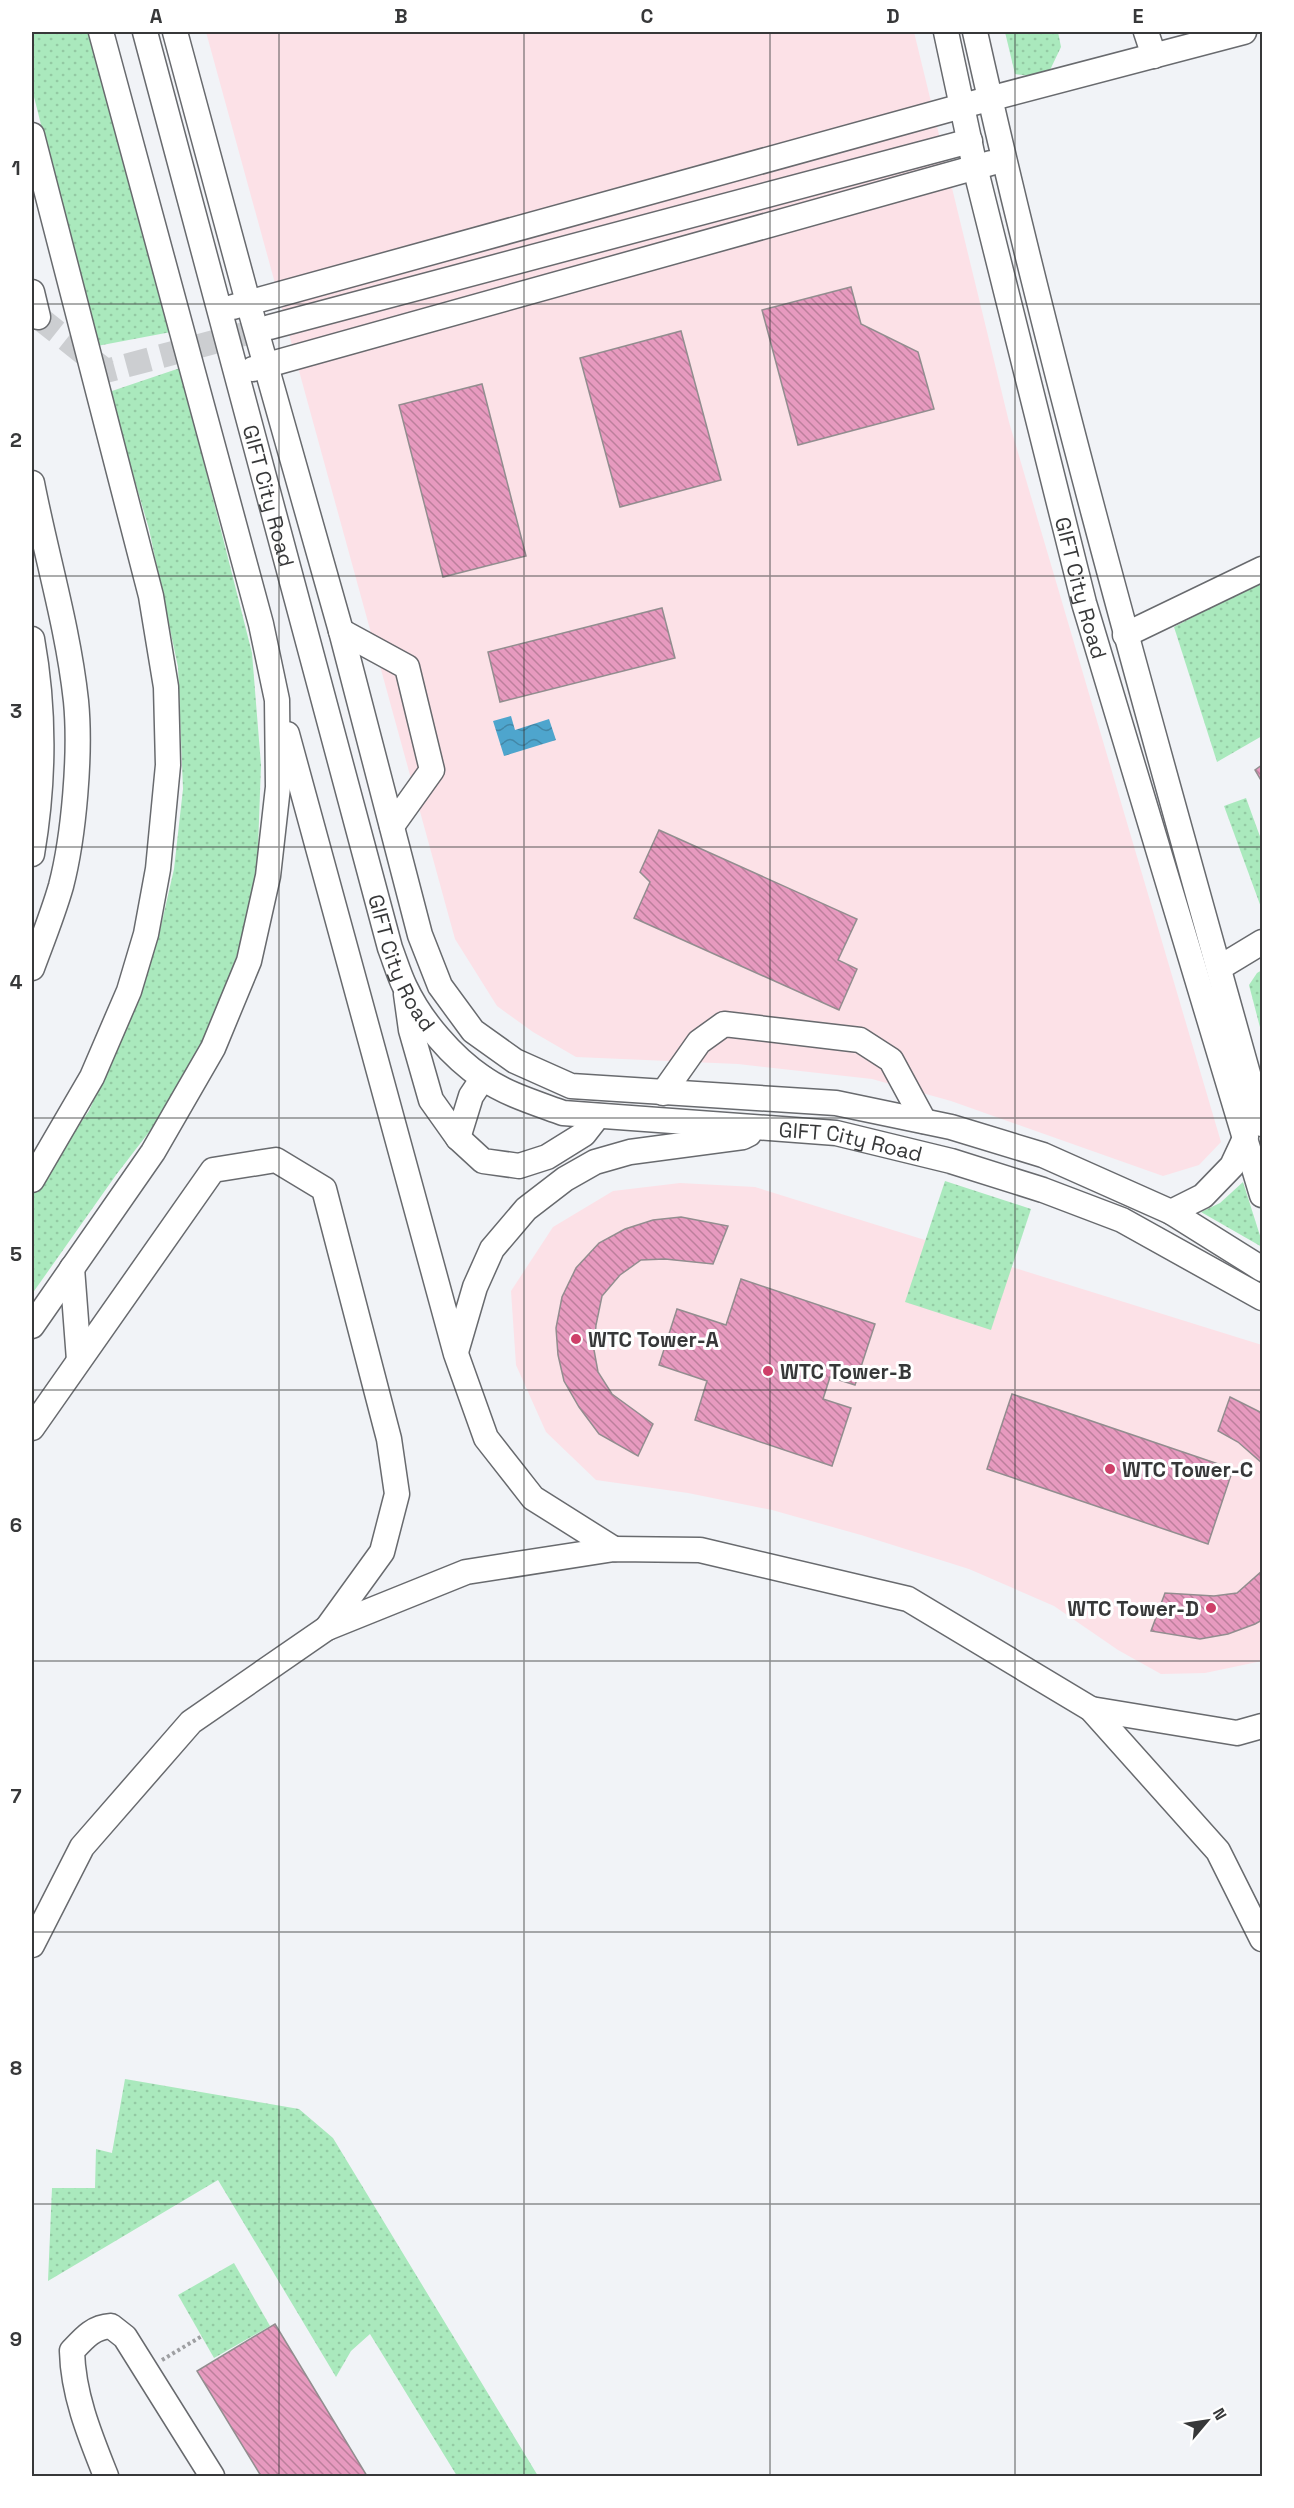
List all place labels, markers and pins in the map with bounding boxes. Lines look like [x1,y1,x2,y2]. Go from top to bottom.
place label: WTC Tower-A [588,1326,719,1353]
marker: WTC Tower-A [569,1332,583,1346]
place label: WTC Tower-B [780,1358,912,1385]
marker: WTC Tower-B [761,1364,775,1378]
place label: WTC Tower-C [1122,1456,1253,1483]
marker: WTC Tower-C [1103,1462,1117,1476]
place label: WTC Tower-D [1067,1595,1199,1622]
marker: WTC Tower-D [1204,1601,1218,1615]

